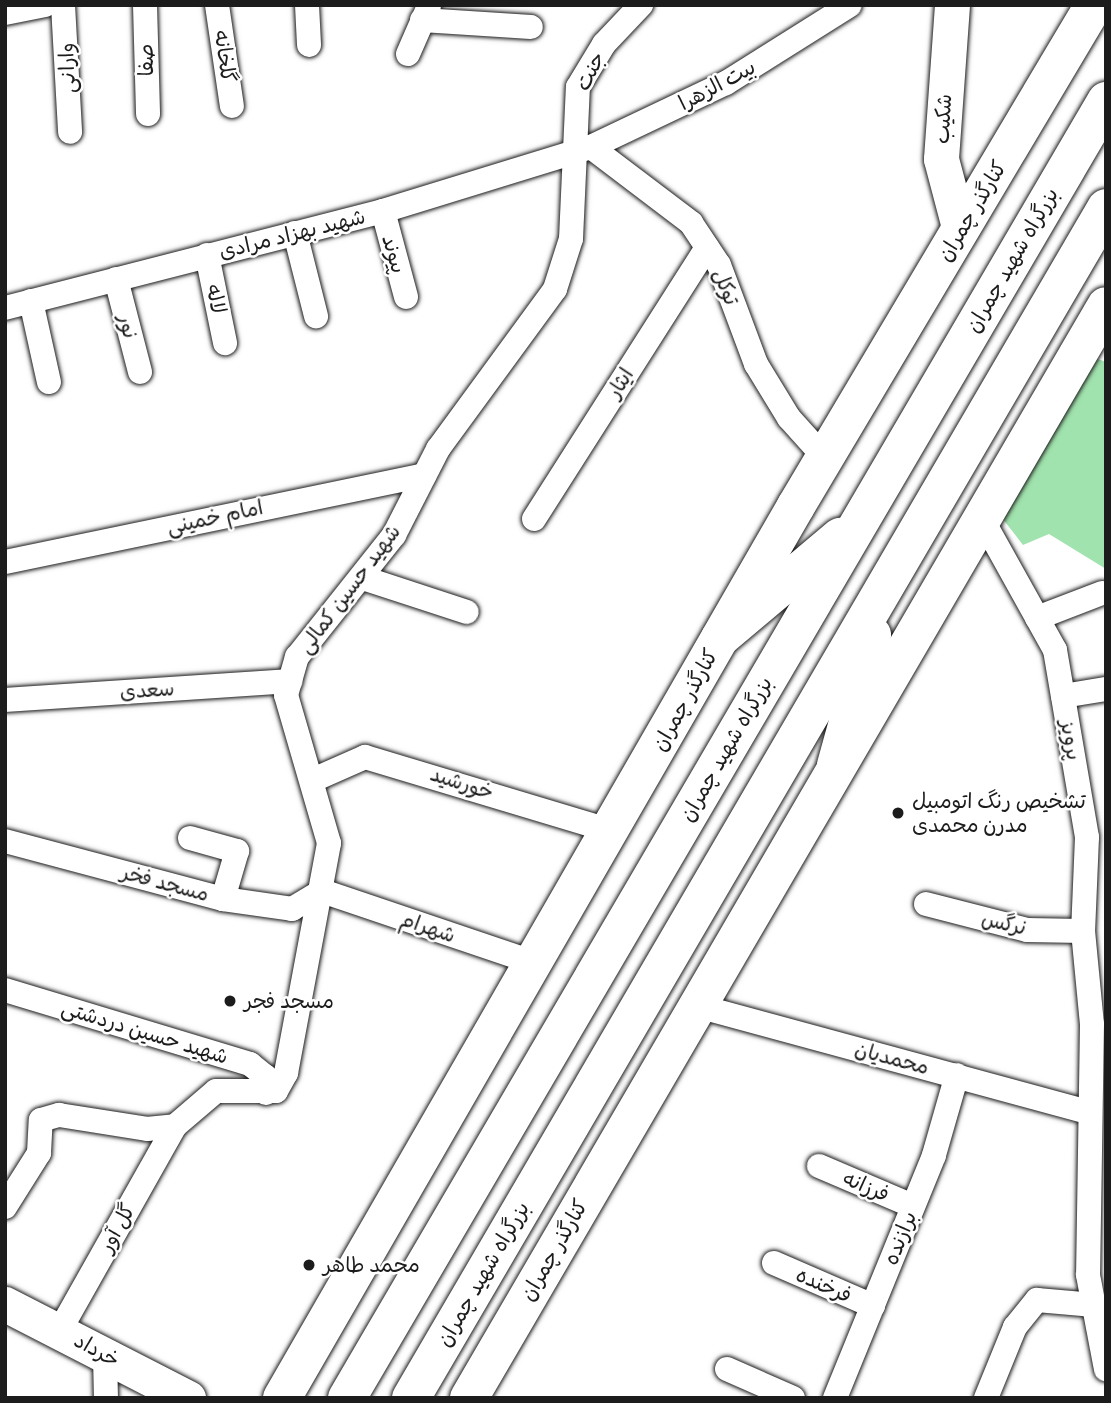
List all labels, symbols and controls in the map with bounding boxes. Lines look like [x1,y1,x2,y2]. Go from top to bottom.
street label: گلخانه [209,28,241,84]
street label: وارانی [53,42,81,94]
street label: صفا [133,43,159,77]
street label: جنت [570,47,610,95]
street label: بیت الزهرا [674,54,760,116]
street label: شکیب [929,93,957,145]
street label: کنارگذر چمران [932,156,1012,266]
street label: بزرگراه شهید چمران [960,183,1064,337]
street label: شهید بهزاد مرادی [216,204,368,264]
street label: پیوند [377,232,411,276]
street label: توکل [707,265,745,309]
street label: لاله [201,282,231,316]
street label: نور [113,311,143,341]
street label: ایثار [601,363,639,403]
street label: امام خمینی [164,494,266,540]
street label: شهید حسین کمالی [292,520,406,658]
street label: کنارگذر چمران [647,644,723,756]
street label: بزرگراه شهید چمران [674,672,778,826]
street label: سعدی [119,676,175,704]
street label: پرویز [1055,718,1087,762]
street label: خورشید [427,761,497,805]
place label: تشخیص رنگ اتومبیل مدرن محمدی [912,788,1086,838]
marker: تشخیص رنگ اتومبیل مدرن محمدی [890,805,906,821]
street label: مسجد فخر [118,859,212,907]
street label: شهرام [397,906,459,948]
street label: نرگس [979,906,1029,940]
place label: مسجد فجر [244,988,334,1014]
marker: مسجد فجر [222,993,238,1009]
street label: شهید حسین دردشتی [59,995,231,1069]
street label: محمدیان [852,1036,932,1080]
street label: فرزانه [839,1165,893,1207]
street label: کنارگذر چمران [515,1195,593,1305]
street label: بزرگراه شهید چمران [431,1197,535,1351]
street label: گل آور [93,1199,141,1257]
street label: برازنده [878,1207,922,1269]
place label: محمد طاهر [323,1252,420,1278]
marker: محمد طاهر [301,1257,317,1273]
street label: فرخنده [792,1262,856,1308]
street label: خرداد [70,1327,124,1373]

